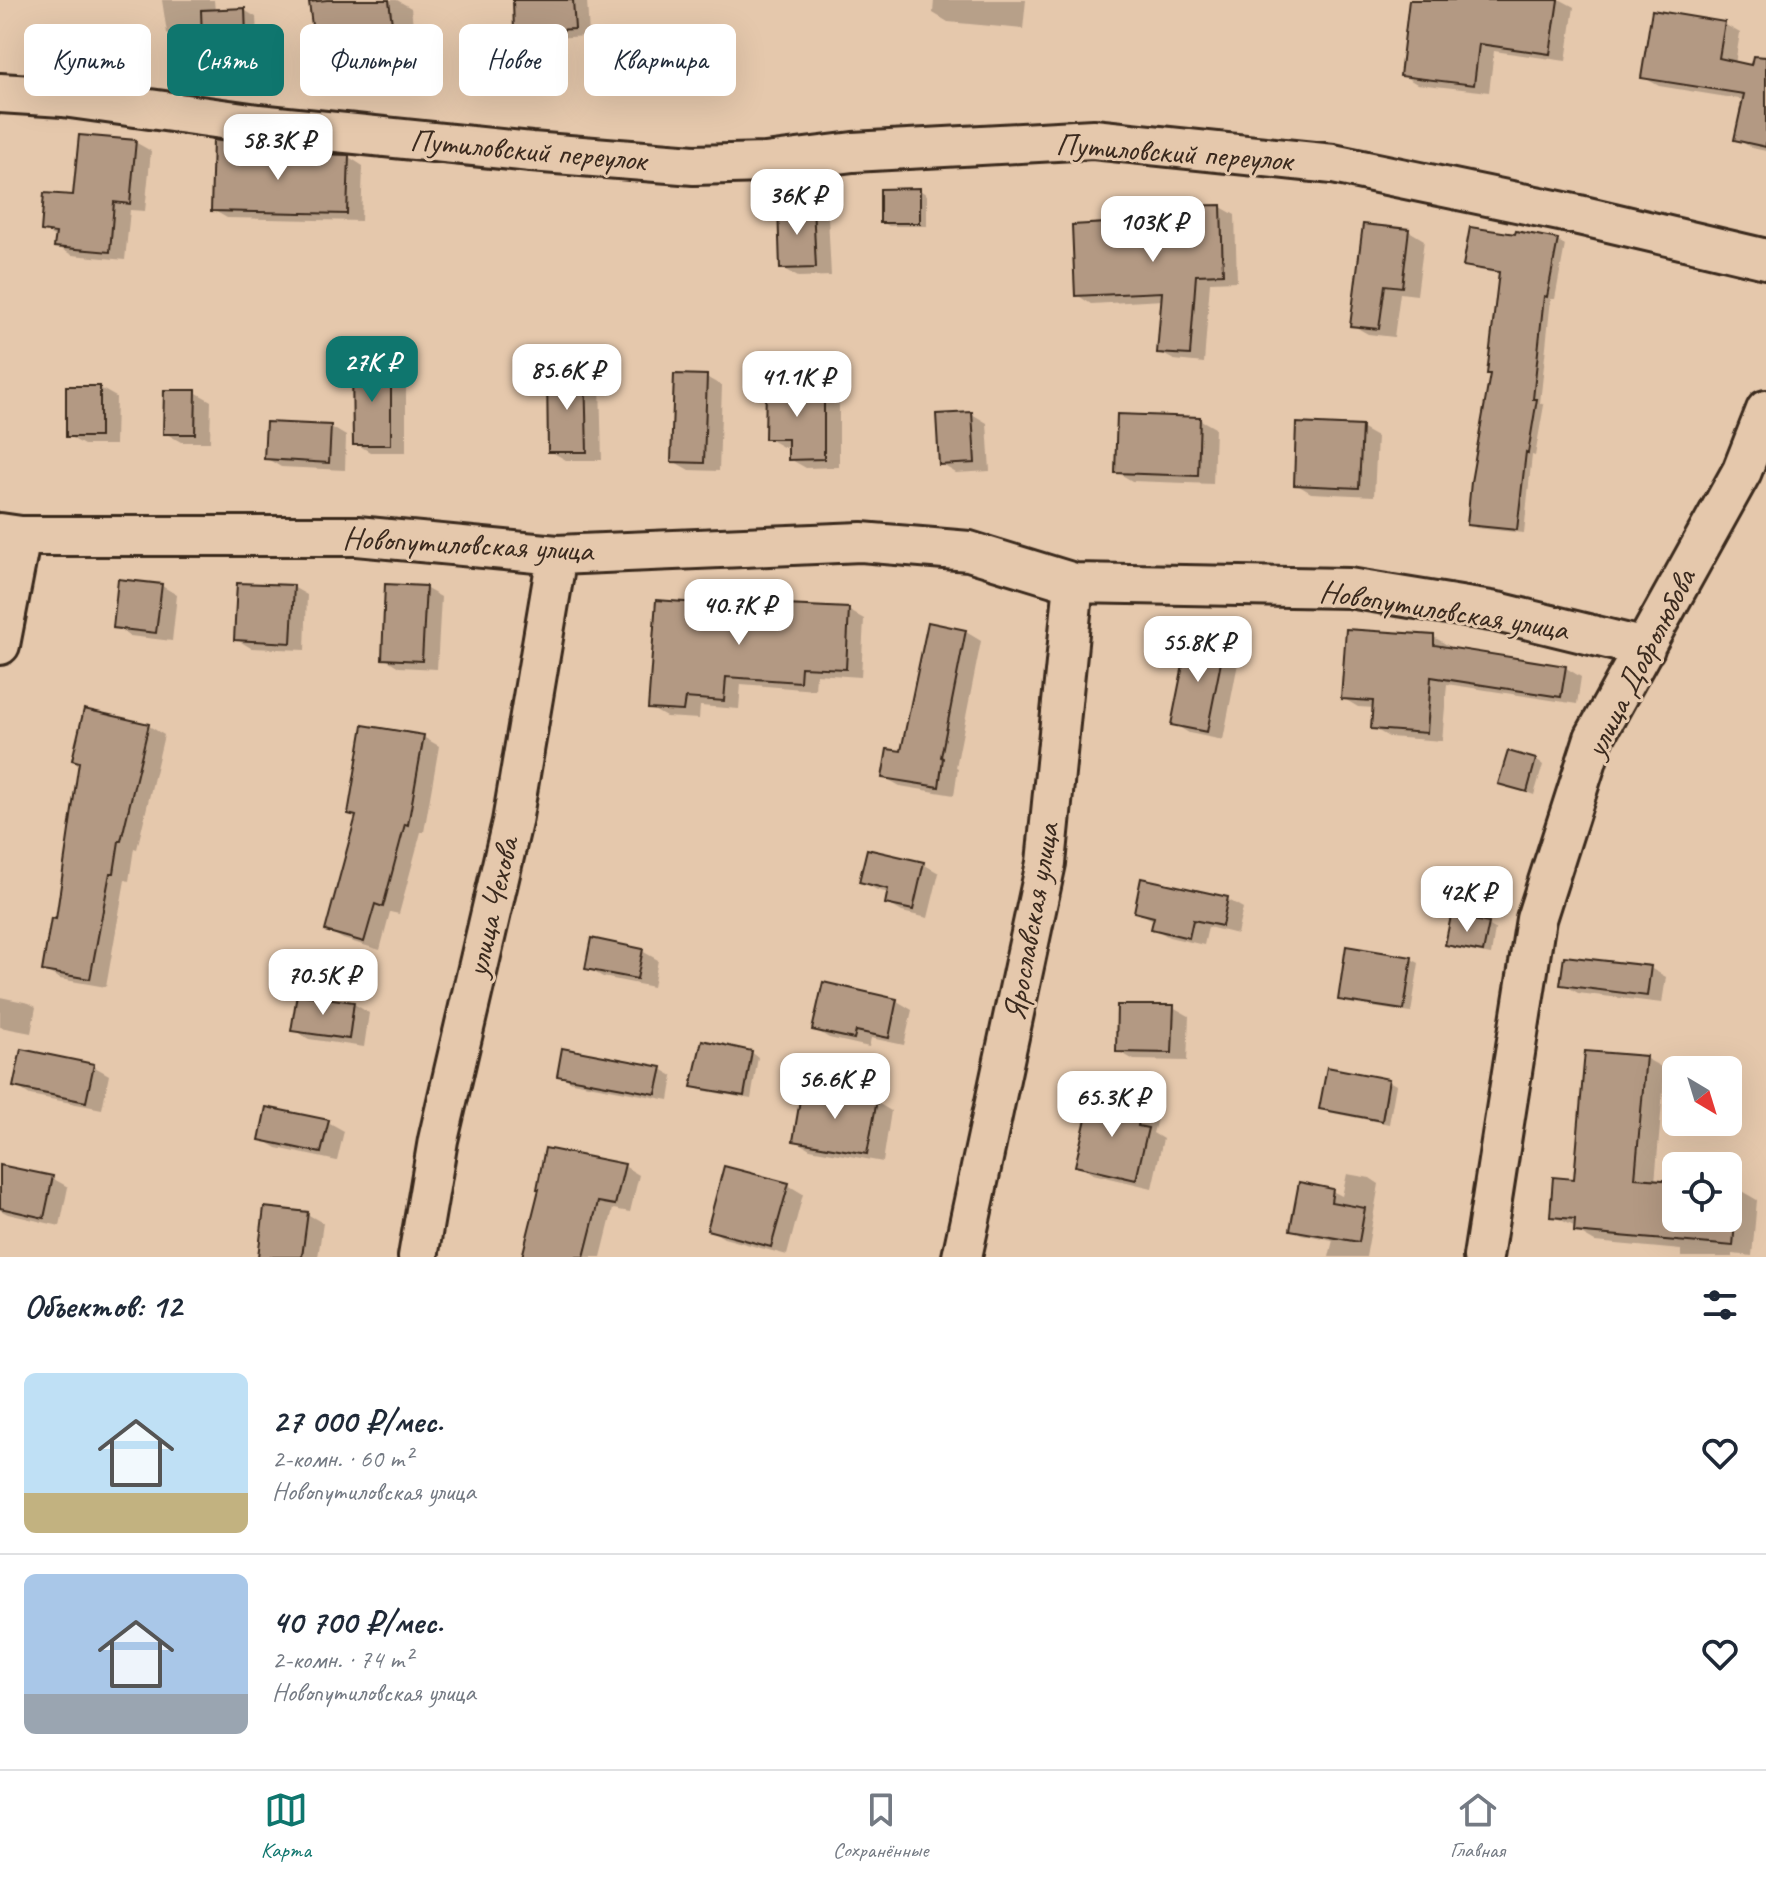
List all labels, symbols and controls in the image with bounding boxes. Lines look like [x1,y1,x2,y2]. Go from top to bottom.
chip: Купить [24,24,151,96]
chip: Снять [167,24,284,96]
chip: Фильтры [300,24,443,96]
chip: Новое [459,24,568,96]
chip: Квартира [584,24,736,96]
pin: 58.3K ₽ [204,114,352,182]
street label: Путиловский переулок [408,119,651,181]
text: 58.3K ₽ [242,123,314,156]
street label: Путиловский переулок [1055,123,1297,181]
pin: 36K ₽ [741,169,853,237]
text: 36K ₽ [769,178,825,211]
pin: 103K ₽ [1088,196,1218,264]
text: 103K ₽ [1119,205,1187,238]
pin: 27K ₽ [316,336,428,404]
pin: 85.6K ₽ [493,344,641,412]
text: 27K ₽ [344,345,400,378]
pin: 41.1K ₽ [723,351,871,419]
text: 85.6K ₽ [530,353,604,386]
text: 41.1K ₽ [760,360,834,393]
street label: Новопутиловская улица [342,517,596,571]
street label: улица Добролюбова [1574,560,1706,766]
street label: Новопутиловская улица [1317,570,1573,650]
pin: 40.7K ₽ [665,579,813,647]
text: 40.7K ₽ [702,588,776,621]
pin: 55.8K ₽ [1124,616,1272,684]
text: 55.8K ₽ [1162,625,1234,658]
street label: Ярославская улица [993,818,1069,1024]
street label: улица Чехова [456,831,529,982]
pin: 42K ₽ [1411,866,1523,934]
text: 42K ₽ [1439,875,1495,908]
pin: 70.5K ₽ [249,949,397,1017]
text: 70.5K ₽ [287,958,359,991]
pin: 56.6K ₽ [761,1053,909,1121]
north arrow [1662,1056,1742,1136]
map controls [1662,1056,1742,1232]
text: 56.6K ₽ [798,1062,872,1095]
pin: 65.3K ₽ [1038,1071,1186,1139]
text: 65.3K ₽ [1075,1080,1149,1113]
button: locate [1662,1152,1742,1232]
icon: filters [1698,1283,1742,1327]
text: Объектов: 12 [24,1284,182,1327]
text: 27 000 ₽/мес. [272,1399,443,1442]
icon: home [88,1405,184,1501]
icon: heart [1698,1431,1742,1475]
text: 2-комн. · 60 m² [272,1442,412,1475]
text: Новопутиловская улица [272,1475,476,1508]
text: 40 700 ₽/мес. [272,1600,443,1643]
icon: home [88,1606,184,1702]
icon: heart [1698,1632,1742,1676]
text: 2-комн. · 74 m² [272,1643,412,1676]
text: Новопутиловская улица [272,1676,476,1709]
tab: Карта [261,1788,311,1864]
tab: Сохранённые [833,1788,928,1864]
tab: Главная [1450,1788,1505,1864]

